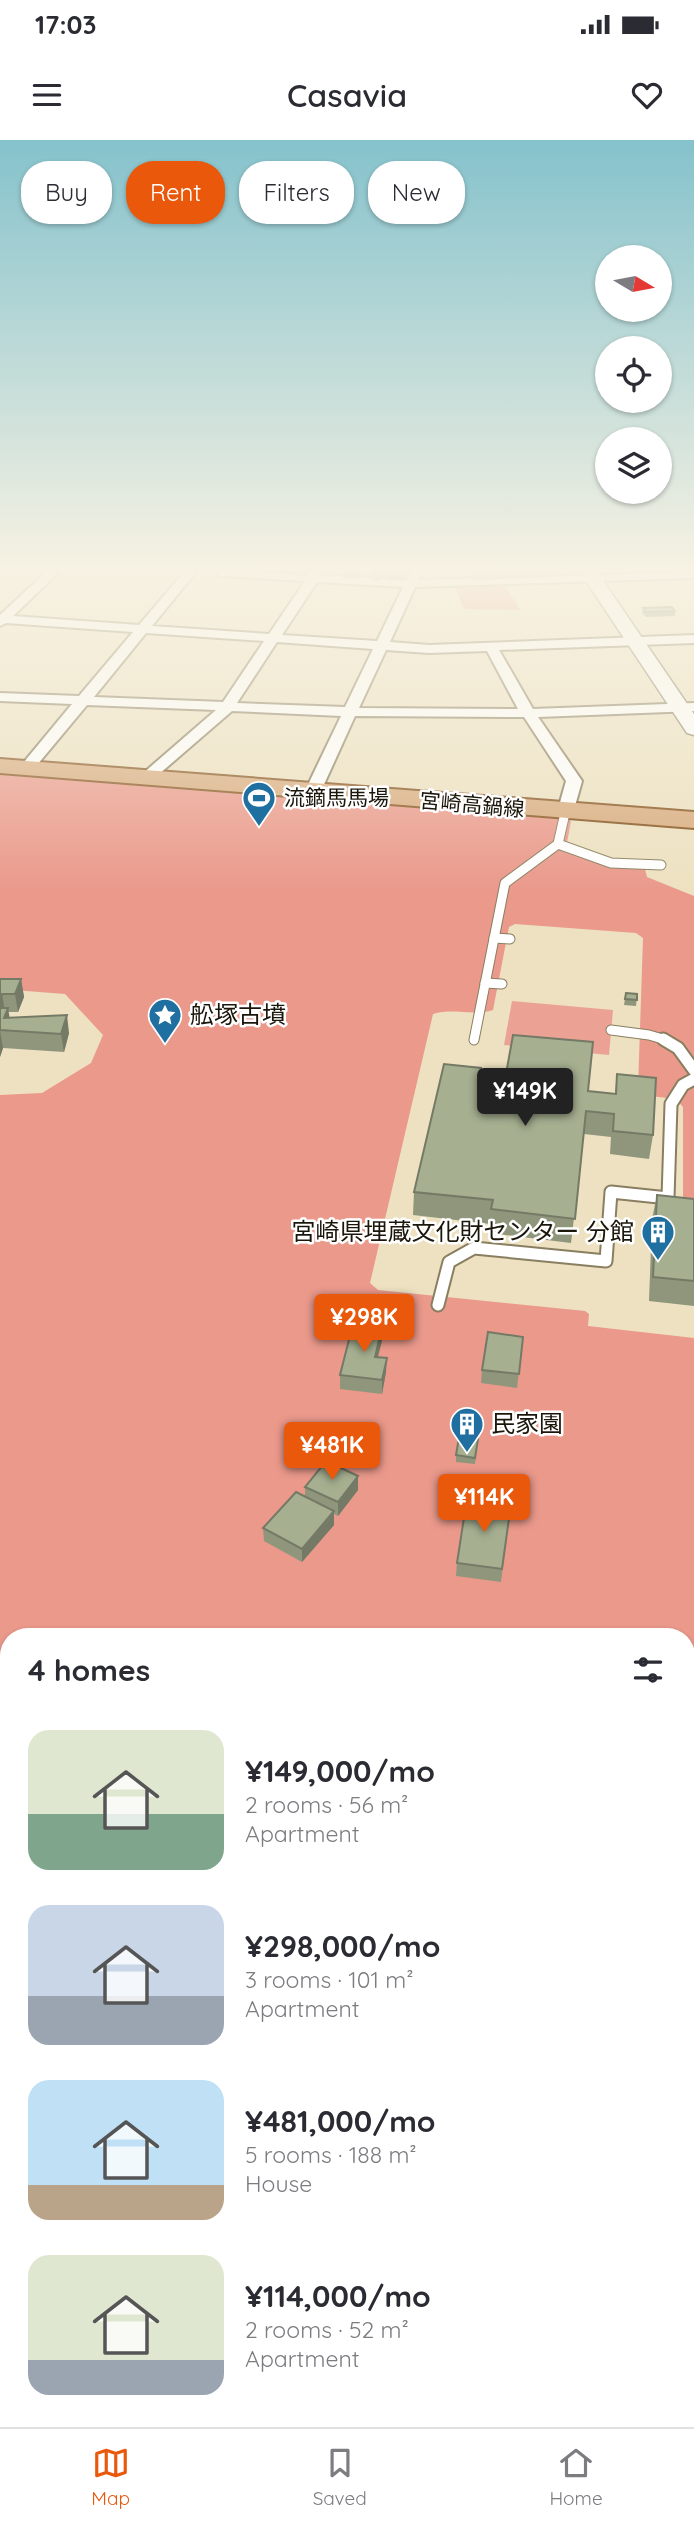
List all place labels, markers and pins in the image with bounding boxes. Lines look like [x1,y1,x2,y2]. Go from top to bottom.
sports icon: 流鏑馬馬場 [240,779,278,828]
place label: 流鏑馬馬場 [284,784,389,810]
place icon: 舩塚古墳 [146,996,184,1045]
place label: 舩塚古墳 [190,999,286,1029]
pin: ¥149K [476,1068,574,1128]
building icon: 宮崎県埋蔵文化財センター 分館 [639,1213,677,1262]
place label: 宮崎県埋蔵文化財センター 分館 [291,1216,634,1246]
pin: ¥298K [315,1294,413,1354]
building icon: 民家園 [448,1405,486,1454]
place label: 民家園 [491,1408,563,1438]
pin: ¥481K [283,1422,381,1482]
pin: ¥114K [435,1474,533,1534]

